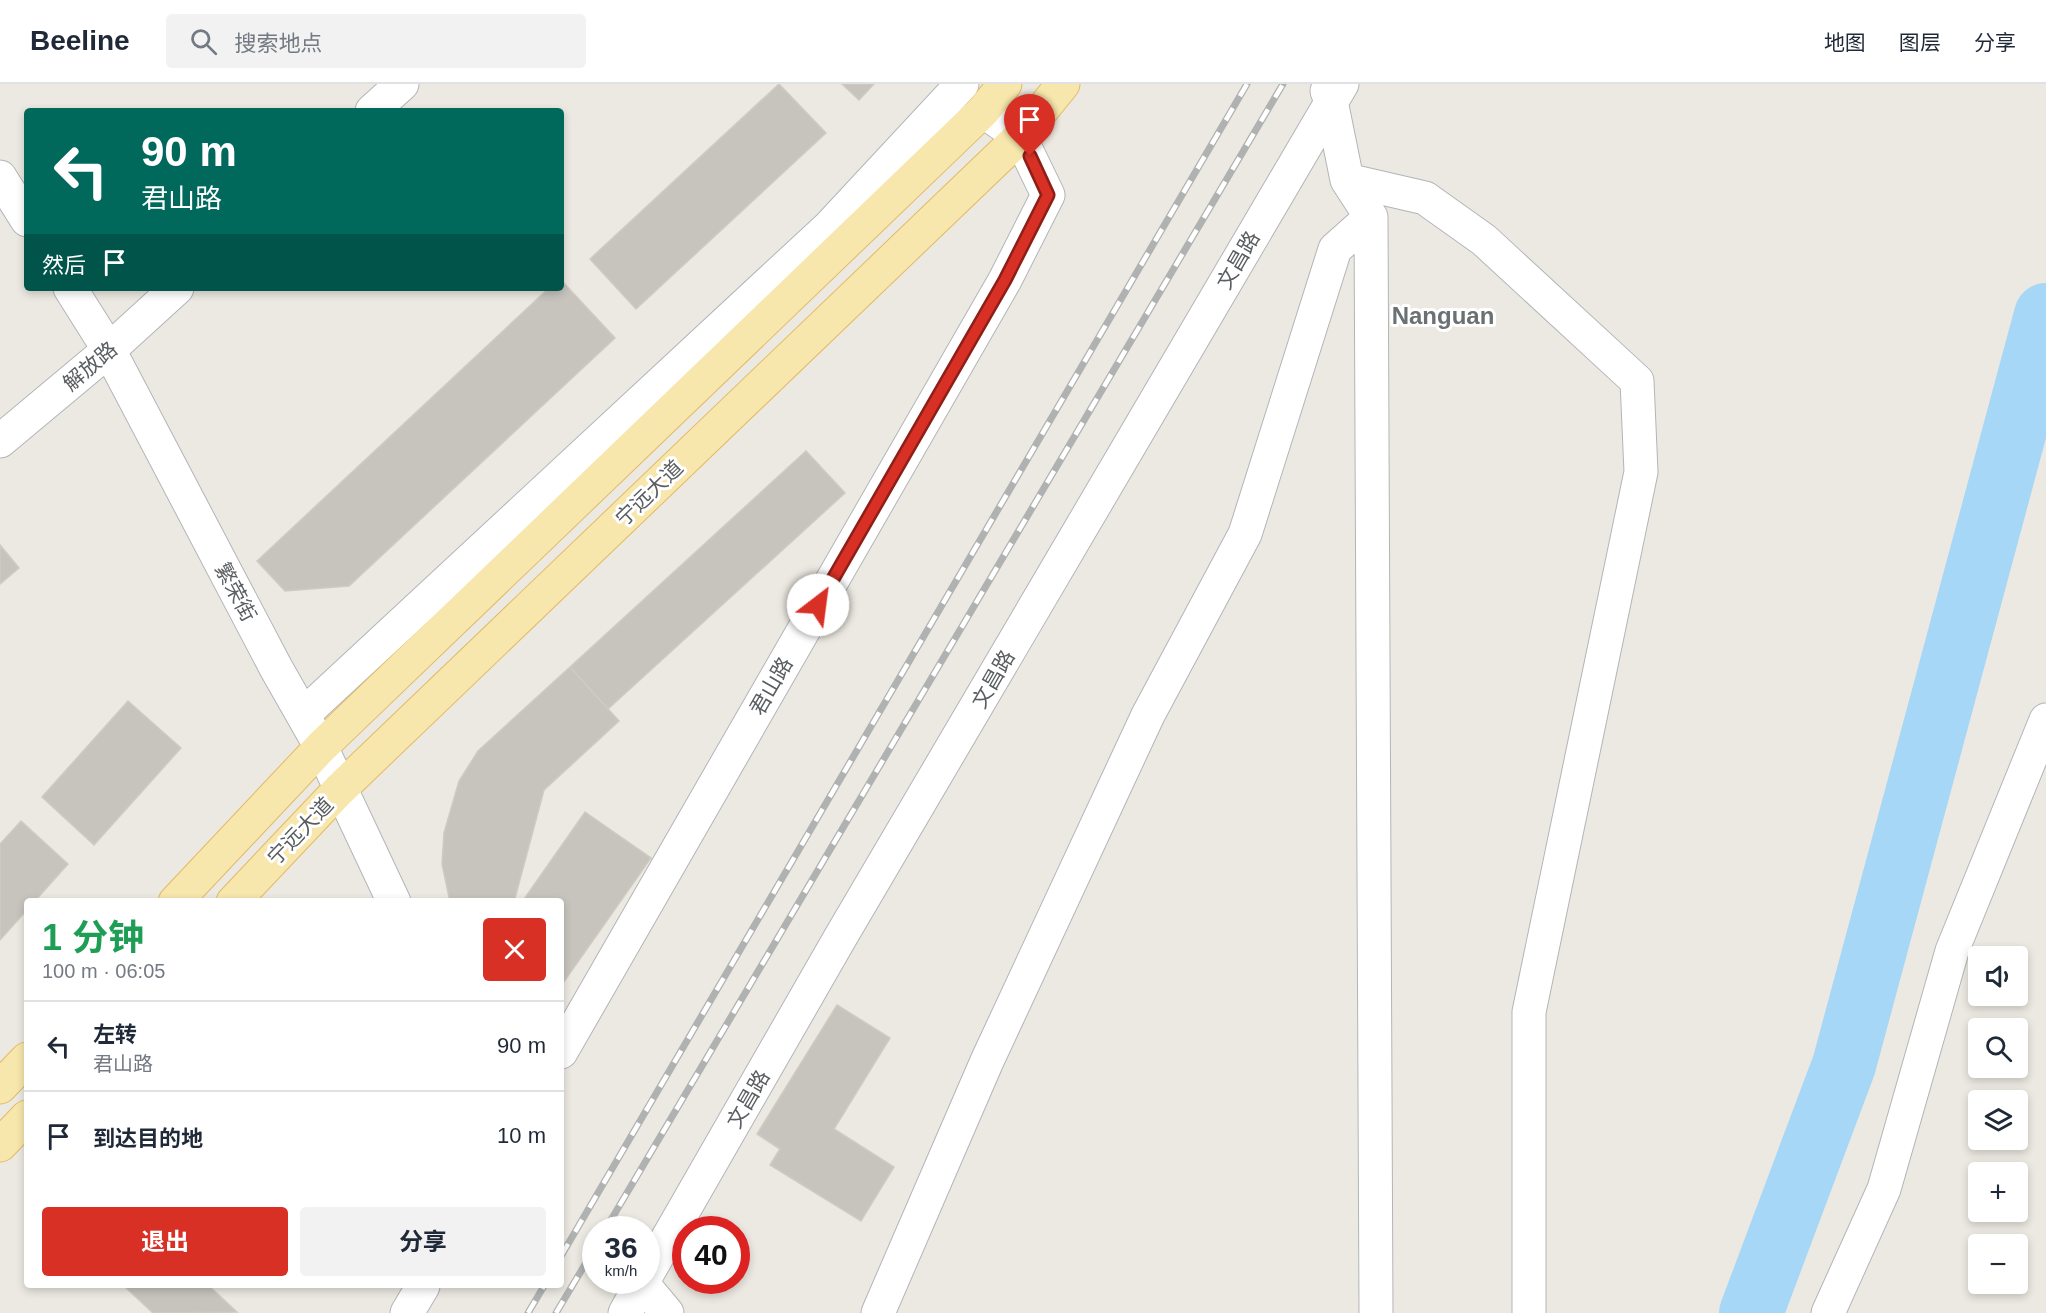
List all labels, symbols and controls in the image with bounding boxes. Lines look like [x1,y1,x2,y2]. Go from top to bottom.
search box [166,14,586,68]
text: Beeline [30,25,130,56]
icon: search [187,25,220,58]
text: 搜索地点 [235,31,323,56]
text: 地图 [1824,31,1866,54]
text: 图层 [1899,31,1941,54]
text: 分享 [1974,31,2016,54]
pin [1004,94,1055,156]
icon: arrive [1013,103,1046,136]
text: 90 m [141,128,237,175]
icon: left [42,132,120,210]
text: 君山路 [141,184,222,214]
street label: 文昌路 [1212,227,1264,293]
icon: arrive [98,246,131,279]
text: 然后 [42,253,86,278]
district label: Nanguan [1392,302,1494,329]
street label: 解放路 [58,337,122,395]
street label: 宁远大道 [611,456,687,530]
street label: 繁荣街 [211,559,261,625]
position arrow [786,573,850,637]
street label: 文昌路 [967,646,1019,712]
street label: 君山路 [745,653,797,719]
street label: 宁远大道 [263,793,337,869]
text: 1 分钟 [42,917,144,958]
button: close [483,918,546,981]
map controls [1968,946,2028,1294]
button: sound [1968,946,2028,1006]
text: 100 m · 06:05 [42,960,165,982]
button: search [1968,1018,2028,1078]
text: 左转 [93,1022,137,1047]
icon: left [42,1030,75,1063]
text: 90 m [497,1033,546,1058]
text: 君山路 [93,1053,153,1075]
street label: 文昌路 [722,1066,774,1132]
button: layers [1968,1090,2028,1150]
icon: arrive [42,1120,75,1153]
text: 10 m [497,1123,546,1148]
text: 到达目的地 [93,1126,203,1151]
button: + [1968,1162,2028,1222]
button: 退出 [42,1207,288,1276]
button: 分享 [300,1207,546,1276]
speed limit sign: 40 [672,1216,750,1294]
text: 36 [604,1231,638,1264]
button: − [1968,1234,2028,1294]
text: km/h [605,1262,637,1279]

